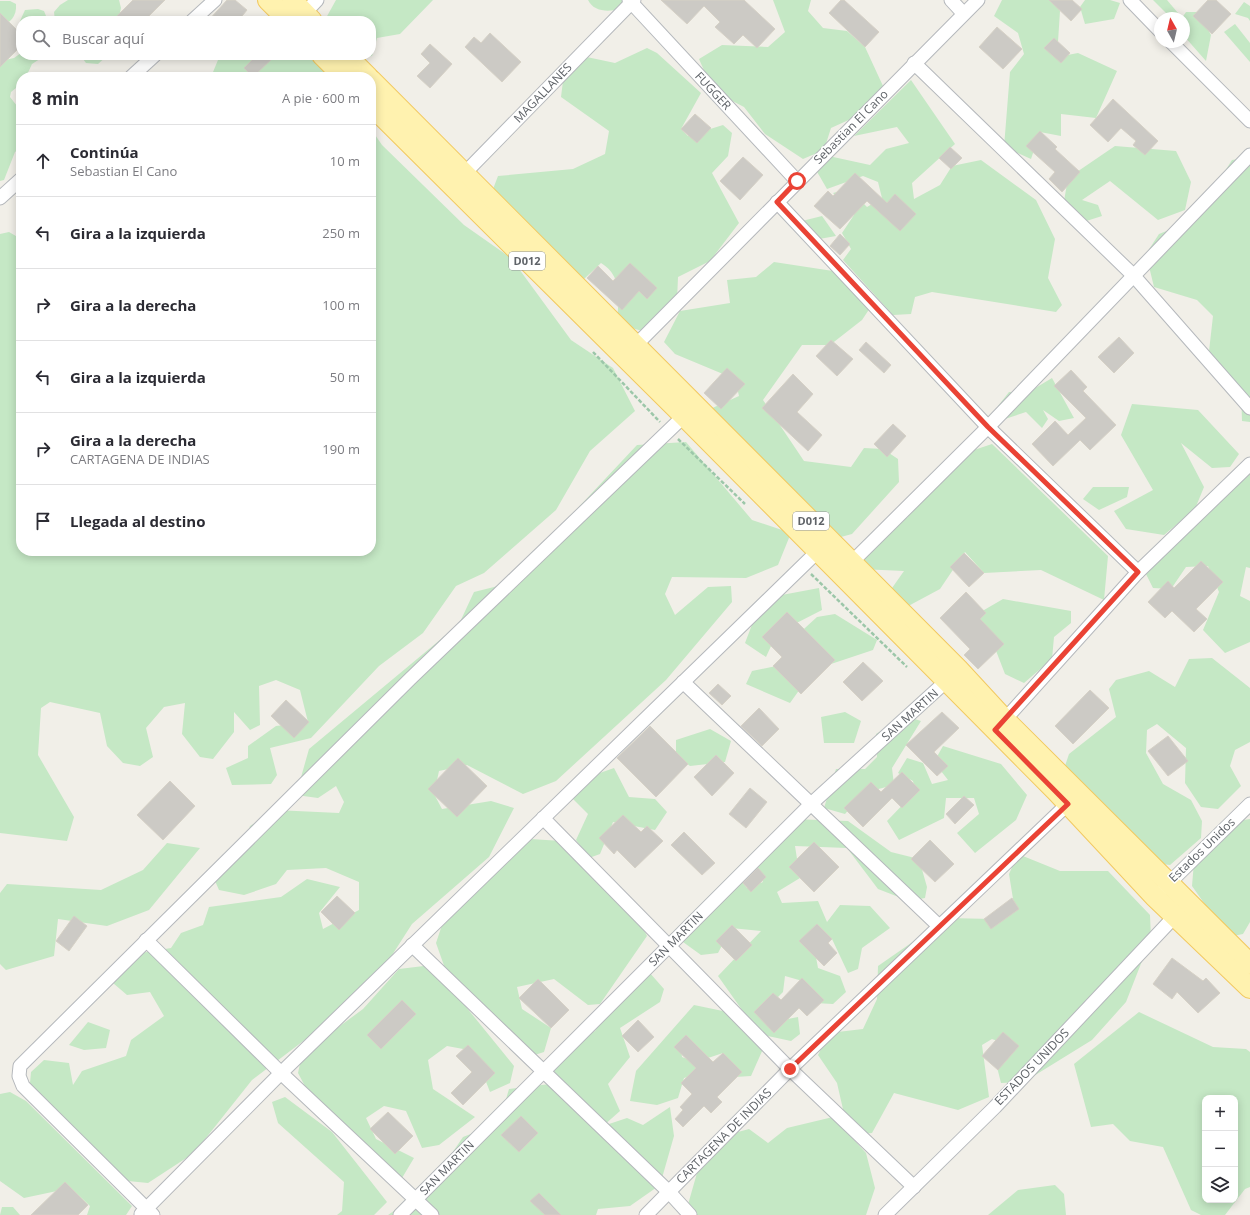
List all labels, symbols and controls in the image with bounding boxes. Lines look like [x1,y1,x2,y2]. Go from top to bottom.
north arrow [1154,12,1190,48]
search box [16,16,376,60]
icon: search [30,27,52,49]
text: Buscar aquí [62,28,144,48]
street label: MAGALLANES [510,59,576,126]
street label: FUGGER [691,68,736,114]
street label: Sebastian El Cano [810,86,892,168]
text: 8 min [32,87,79,110]
text: A pie · 600 m [282,89,360,107]
text: Continúa [70,142,139,162]
icon: ahead [32,150,54,172]
text: 10 m [330,152,360,170]
text: Sebastian El Cano [70,162,177,180]
route start [788,172,806,190]
icon: left [32,222,54,244]
text: Gira a la izquierda [70,223,206,243]
text: 250 m [322,224,360,242]
road number: D012 [509,252,545,270]
icon: right [32,294,54,316]
text: Gira a la derecha [70,295,196,315]
text: 100 m [322,296,360,314]
icon: left [32,366,54,388]
text: Gira a la izquierda [70,367,206,387]
text: 50 m [330,368,360,386]
text: Gira a la derecha [70,430,196,450]
icon: right [32,438,54,460]
text: 190 m [322,440,360,458]
text: CARTAGENA DE INDIAS [70,450,210,468]
icon: arrive [32,510,54,532]
text: Llegada al destino [70,511,205,531]
road number: D012 [793,512,829,530]
street label: SAN MARTIN [878,685,942,745]
street label: Estados Unidos [1165,813,1239,886]
street label: SAN MARTIN [644,907,707,970]
street label: ESTADOS UNIDOS [990,1024,1073,1109]
route end [781,1060,799,1078]
street label: CARTAGENA DE INDIAS [672,1084,775,1187]
map controls [1202,1095,1238,1203]
button: + [1202,1095,1238,1131]
button: − [1202,1131,1238,1167]
street label: SAN MARTIN [415,1136,478,1199]
button: layers [1202,1167,1238,1203]

